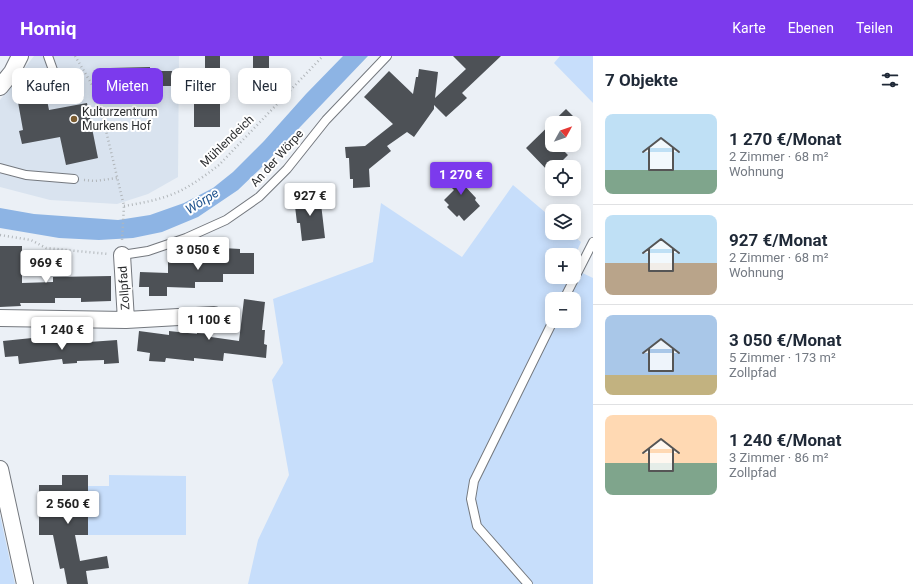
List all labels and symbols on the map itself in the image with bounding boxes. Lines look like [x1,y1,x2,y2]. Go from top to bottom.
place label: Kulturzentrum Murkens Hof [82,105,158,133]
street label: Mühlendeich [197,112,257,170]
marker: Kulturzentrum Murkens Hof [69,114,79,124]
north arrow [545,116,581,152]
street label: An der Wörpe [248,127,306,189]
pin: 1 270 € [424,162,498,196]
pin: 927 € [282,183,338,217]
water label: Wörpe [183,185,222,217]
pin: 3 050 € [161,237,235,271]
pin: 969 € [18,250,74,284]
street label: Zollpfad [115,266,133,310]
pin: 1 100 € [172,307,246,341]
pin: 1 240 € [25,317,99,351]
pin: 2 560 € [31,491,105,525]

